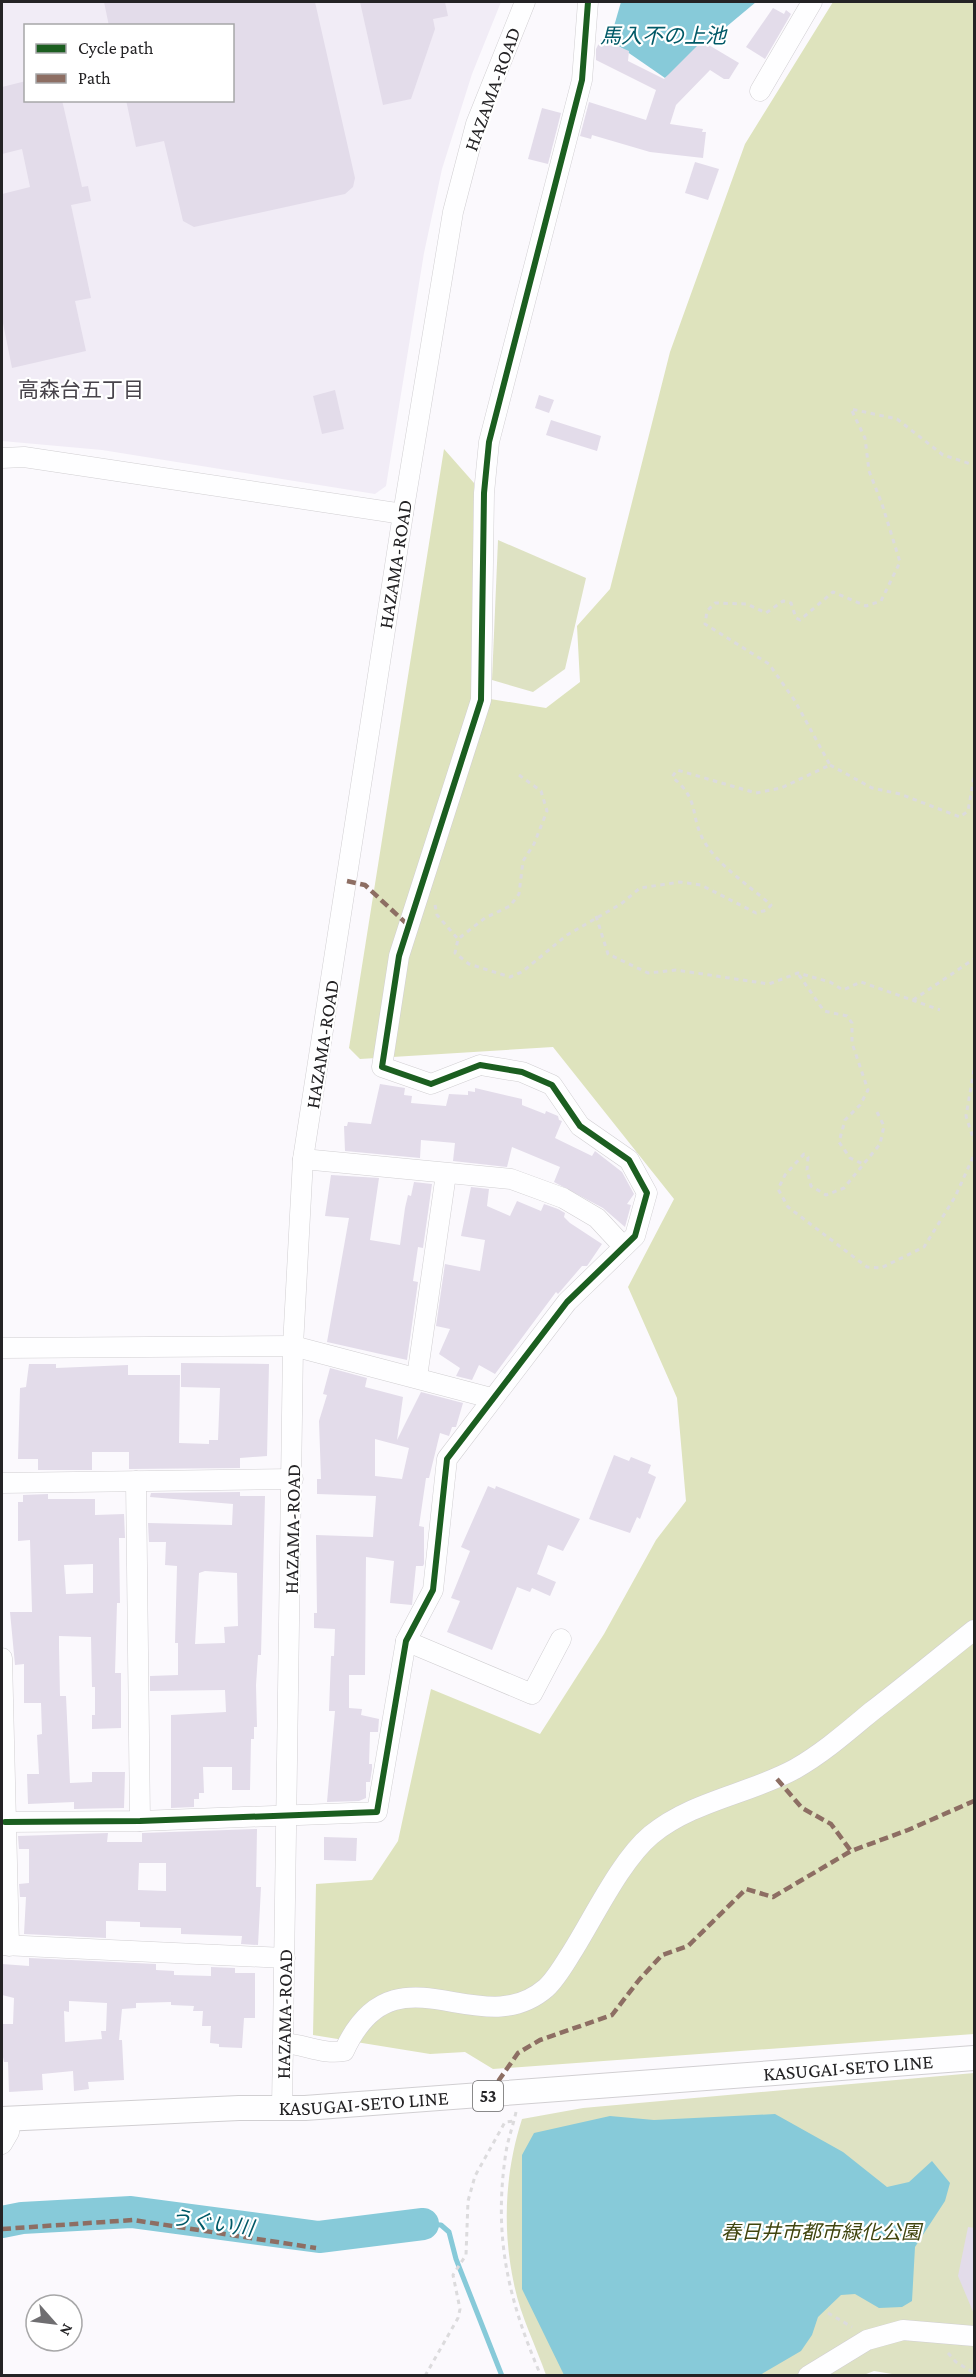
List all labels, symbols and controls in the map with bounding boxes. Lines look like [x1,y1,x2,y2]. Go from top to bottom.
legend [24,24,234,102]
street label: HAZAMA-ROAD [459,24,525,154]
water label: 馬入不の上池 [600,24,728,48]
text: Cycle path [78,38,154,58]
text: Path [78,68,111,88]
district label: 高森台五丁目 [18,378,144,402]
street label: HAZAMA-ROAD [374,498,416,630]
street label: HAZAMA-ROAD [301,978,343,1110]
street label: HAZAMA-ROAD [280,1464,304,1594]
street label: HAZAMA-ROAD [272,1949,296,2079]
street label: KASUGAI-SETO LINE [763,2050,934,2085]
road number: 53 [473,2081,503,2111]
street label: KASUGAI-SETO LINE [279,2086,449,2119]
water label: うぐい川 [169,2205,257,2241]
park label: 春日井市都市緑化公園 [721,2221,924,2243]
north arrow [24,2293,84,2353]
text: N [57,2321,77,2339]

